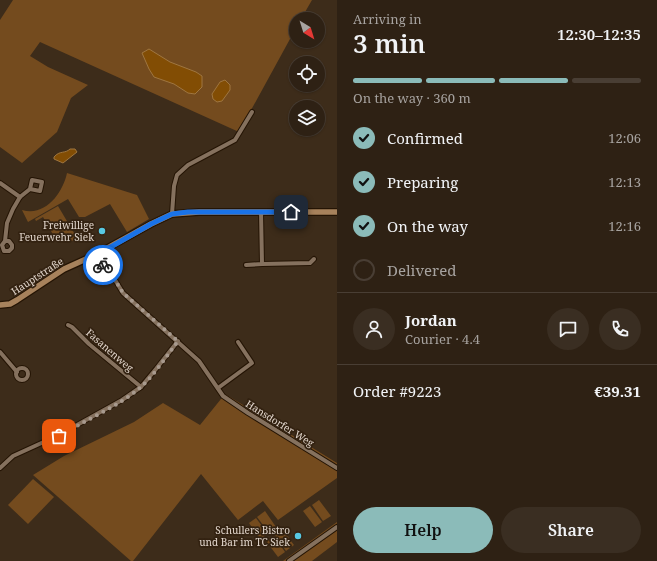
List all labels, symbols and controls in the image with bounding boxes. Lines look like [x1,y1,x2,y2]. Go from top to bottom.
text: Arriving in [353,10,422,28]
north arrow [289,12,325,48]
map controls [289,12,325,136]
text: 12:30–12:35 [557,24,641,44]
text: 3 min [353,25,426,61]
button: locate [289,56,325,92]
text: On the way · 360 m [353,89,471,107]
button: layers [289,100,325,136]
icon: check [353,127,375,149]
text: Confirmed [387,128,463,148]
text: 12:06 [608,129,641,147]
icon: check [353,171,375,193]
text: Preparing [387,172,458,192]
text: 12:13 [608,173,641,191]
pin [274,195,308,229]
icon: home [280,201,302,223]
icon: check [353,215,375,237]
text: On the way [387,216,468,236]
text: 12:16 [608,217,641,235]
place label: Freiwillige Feuerwehr Siek [19,218,94,244]
marker: Freiwillige Feuerwehr Siek [97,226,107,236]
courier [83,245,123,285]
street label: Hauptstraße [8,254,66,298]
icon: bike [92,254,114,276]
text: Delivered [387,260,456,280]
button: person [353,308,395,350]
button: chat [547,308,589,350]
button: phone [599,308,641,350]
text: Jordan [405,310,457,330]
street label: Fasanenweg [83,325,137,375]
text: Courier · 4.4 [405,330,480,348]
text: Order #9223 [353,381,441,401]
text: €39.31 [594,381,641,401]
street label: Hansdorfer Weg [243,396,317,450]
pin [42,419,76,453]
icon: bag [48,425,70,447]
button: Help [353,507,493,553]
button: Share [501,507,641,553]
place label: Schullers Bistro und Bar im TC Siek [199,523,290,549]
marker: Schullers Bistro und Bar im TC Siek [293,531,303,541]

